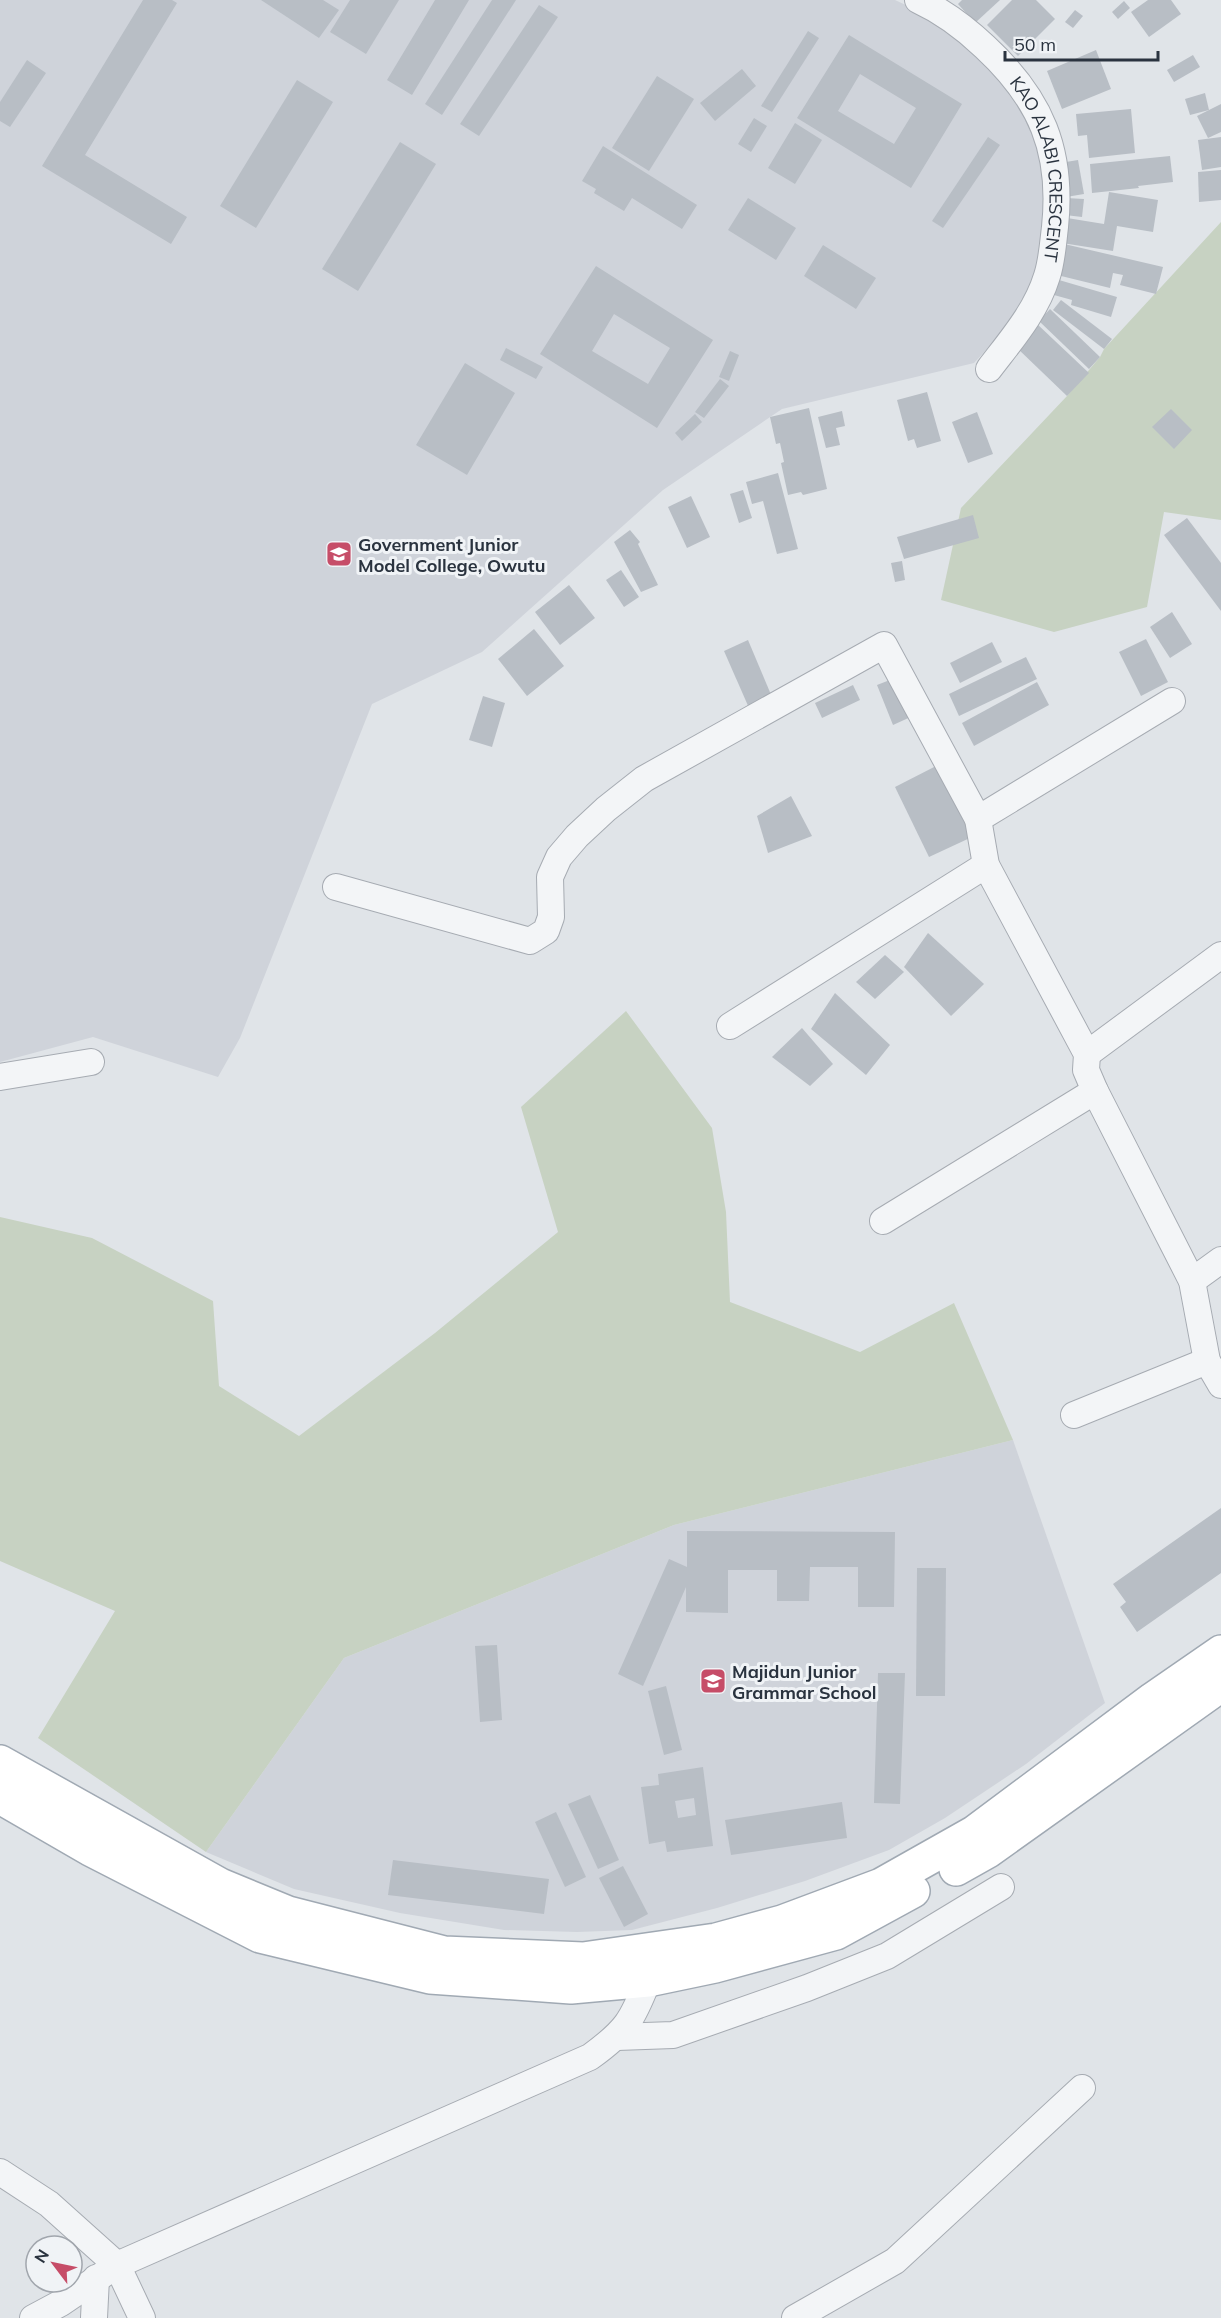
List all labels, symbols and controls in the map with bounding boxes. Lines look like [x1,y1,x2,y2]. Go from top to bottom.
scale bar [1005,24,1158,62]
text: 50 m [1014,33,1056,56]
street label: KAO ALABI CRESCENT [1005,71,1068,264]
place label: Government Junior Model College, Owutu [358,533,545,577]
school or university icon: Government Junior Model College, Owutu [324,539,354,569]
place label: Majidun Junior Grammar School [732,1660,877,1704]
school or university icon: Majidun Junior Grammar School [698,1666,728,1696]
north arrow [24,2234,84,2294]
text: N [30,2246,53,2266]

